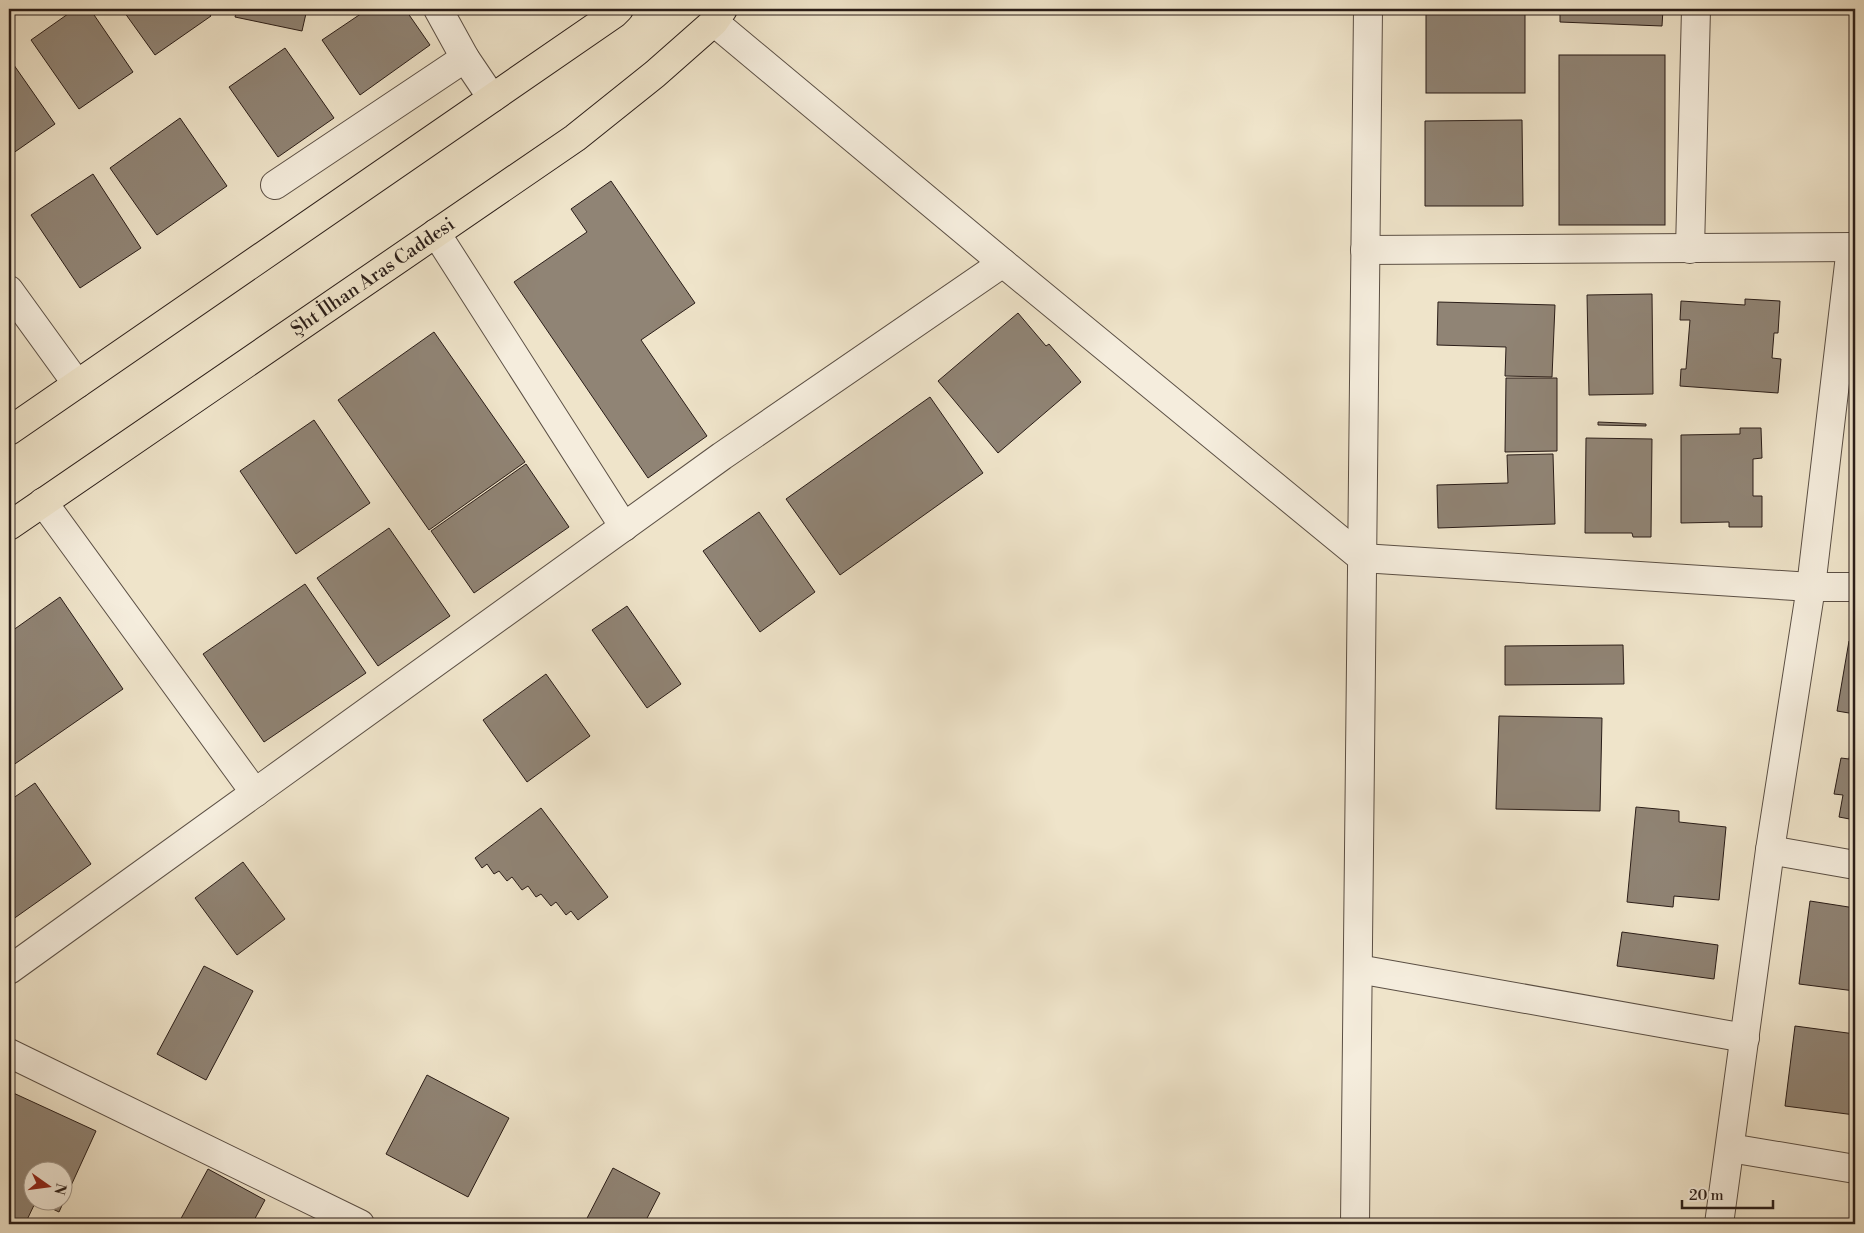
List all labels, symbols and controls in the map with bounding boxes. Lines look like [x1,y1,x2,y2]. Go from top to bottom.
street label: Şht İlhan Aras Caddesi [286,212,459,341]
north arrow [22,1160,72,1210]
scale bar [1682,1178,1773,1210]
text: N [50,1181,70,1196]
text: 20 m [1689,1186,1724,1205]

